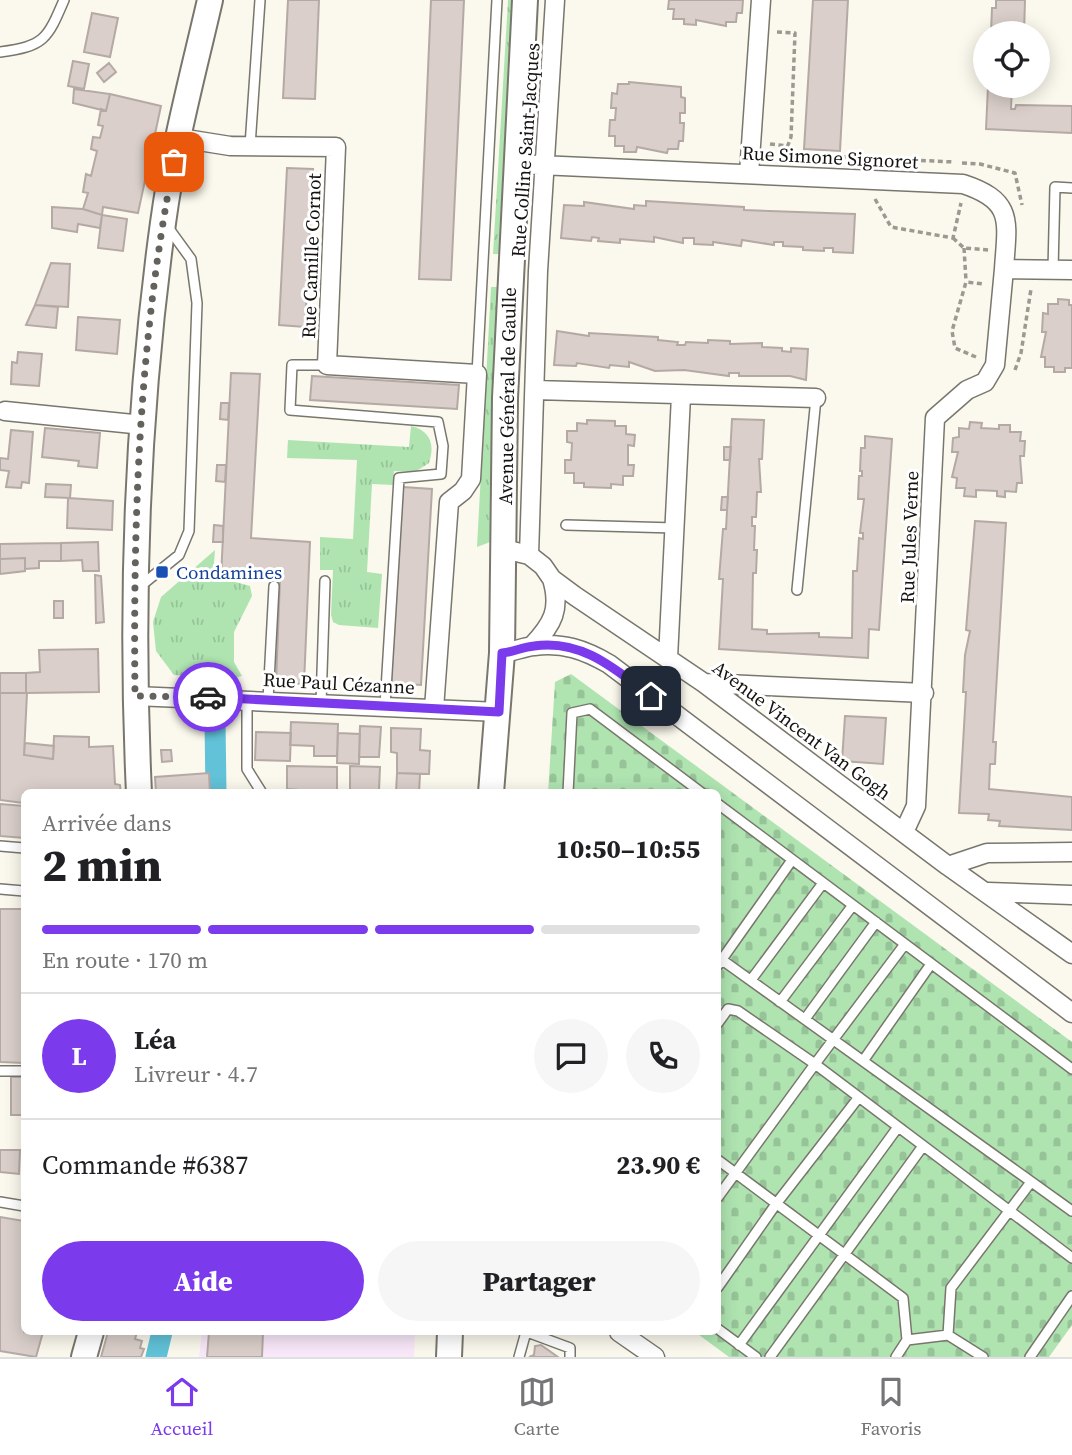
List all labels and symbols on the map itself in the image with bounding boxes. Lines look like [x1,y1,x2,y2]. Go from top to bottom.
street label: Rue Colline Saint-Jacques [505,42,545,258]
pin [144,132,204,192]
street label: Rue Simone Signoret [741,139,920,175]
street label: Rue Camille Cornot [295,172,327,339]
street label: Avenue Général de Gaulle [492,287,522,505]
street label: Rue Jules Verne [894,470,924,604]
place label: Condamines [176,559,282,585]
marker: Condamines [154,564,170,580]
street label: Avenue Vincent Van Gogh [707,654,897,806]
courier [173,662,243,732]
street label: Rue Paul Cézanne [263,666,415,700]
pin [621,666,681,726]

